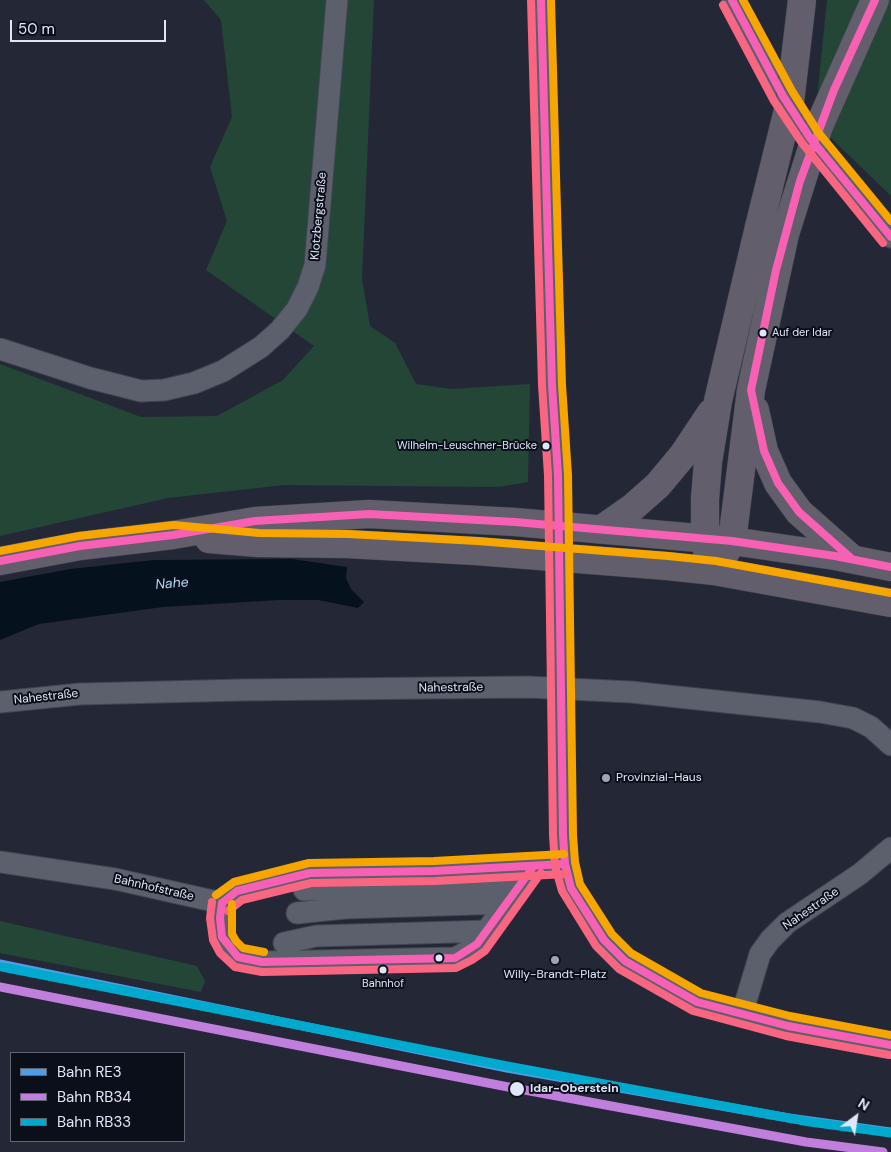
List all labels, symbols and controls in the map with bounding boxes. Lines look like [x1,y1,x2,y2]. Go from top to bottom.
scale bar [12,10,169,42]
text: 50 m [18,19,55,39]
street label: Klotzbergstraße [308,171,330,261]
place label: Auf der Idar [772,326,832,340]
marker: Auf der Idar [758,328,768,338]
place label: Wilhelm-Leuschner-Brücke [397,439,537,453]
marker: Wilhelm-Leuschner-Brücke [541,441,551,451]
water label: Nahe [155,574,189,594]
street label: Nahestraße [419,680,483,696]
street label: Nahestraße [13,686,79,708]
place label: Provinzial-Haus [616,771,702,785]
marker: Provinzial-Haus [600,772,612,784]
street label: Bahnhofstraße [113,872,195,904]
street label: Nahestraße [780,885,842,933]
unlabelled marker [434,953,444,963]
marker: Willy-Brandt-Platz [549,954,561,966]
marker: Bahnhof [378,965,388,975]
place label: Willy-Brandt-Platz [503,968,607,982]
place label: Bahnhof [362,977,404,991]
legend [10,1052,185,1142]
text: Bahn RE3 [57,1062,122,1082]
marker: Idar-Oberstein [508,1080,526,1098]
place label: Idar-Oberstein [530,1082,619,1096]
text: Bahn RB34 [57,1087,131,1107]
north arrow [831,1092,881,1142]
text: N [855,1094,873,1114]
text: Bahn RB33 [57,1112,131,1132]

